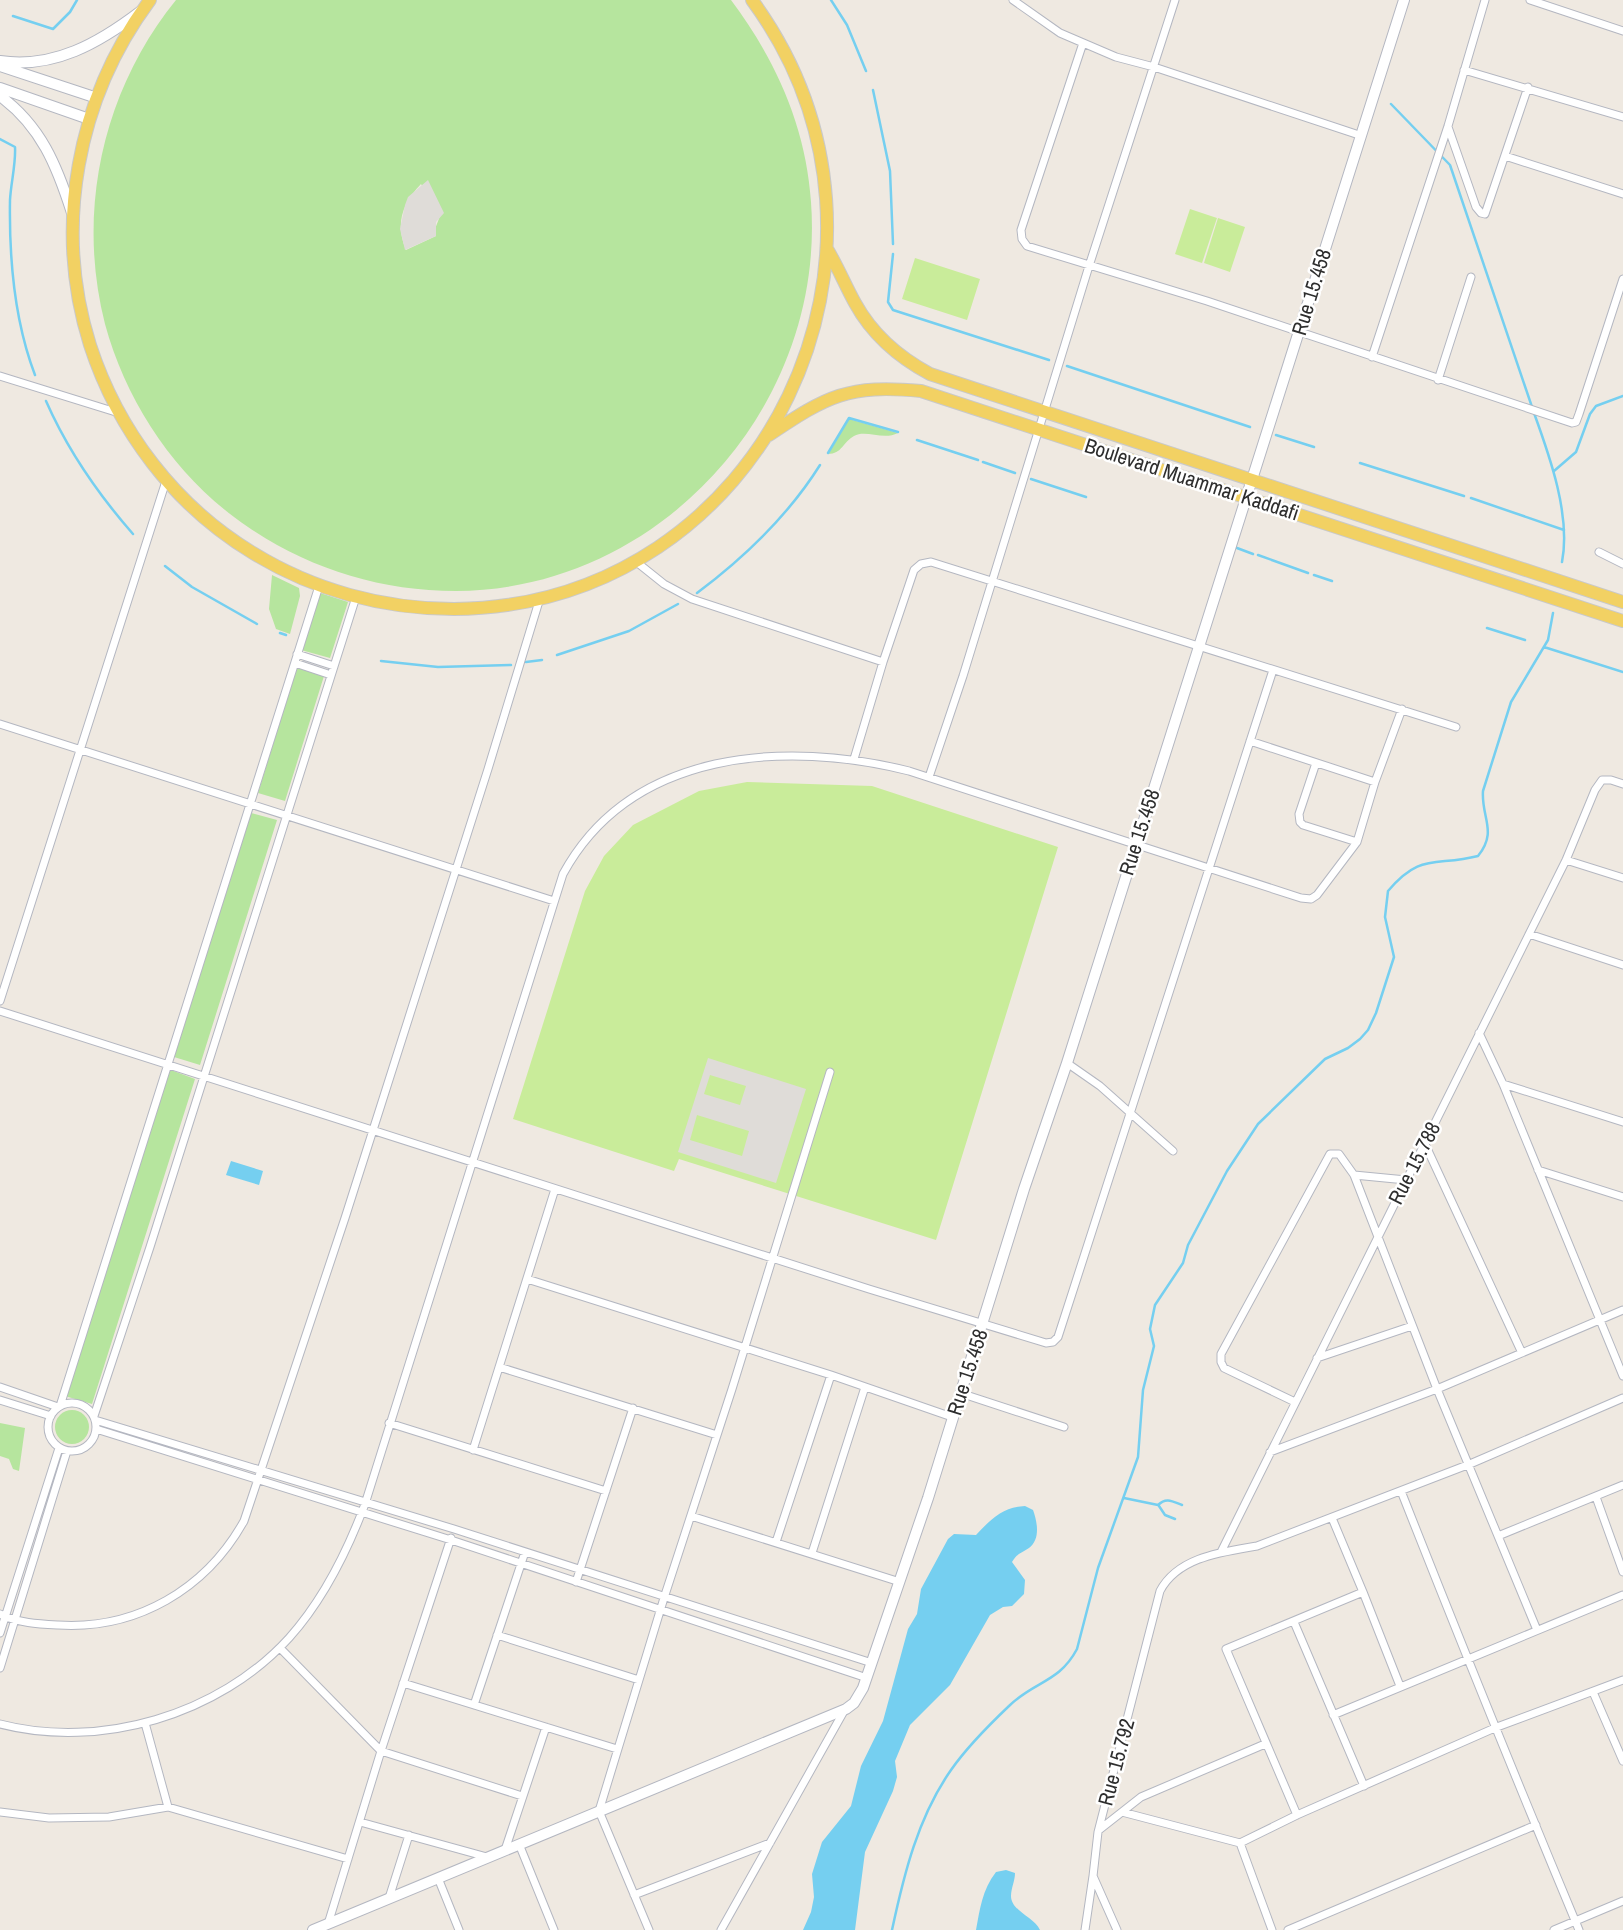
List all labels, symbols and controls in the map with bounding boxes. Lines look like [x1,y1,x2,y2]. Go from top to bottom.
street label: Rue 15.458 [1284,245,1338,339]
street label: Boulevard Muammar Kaddafi [1081,431,1303,527]
street label: Rue 15.458 [1111,785,1167,879]
street label: Rue 15.788 [1381,1117,1447,1209]
street label: Rue 15.458 [939,1325,995,1419]
street label: Rue 15.792 [1090,1715,1142,1809]

